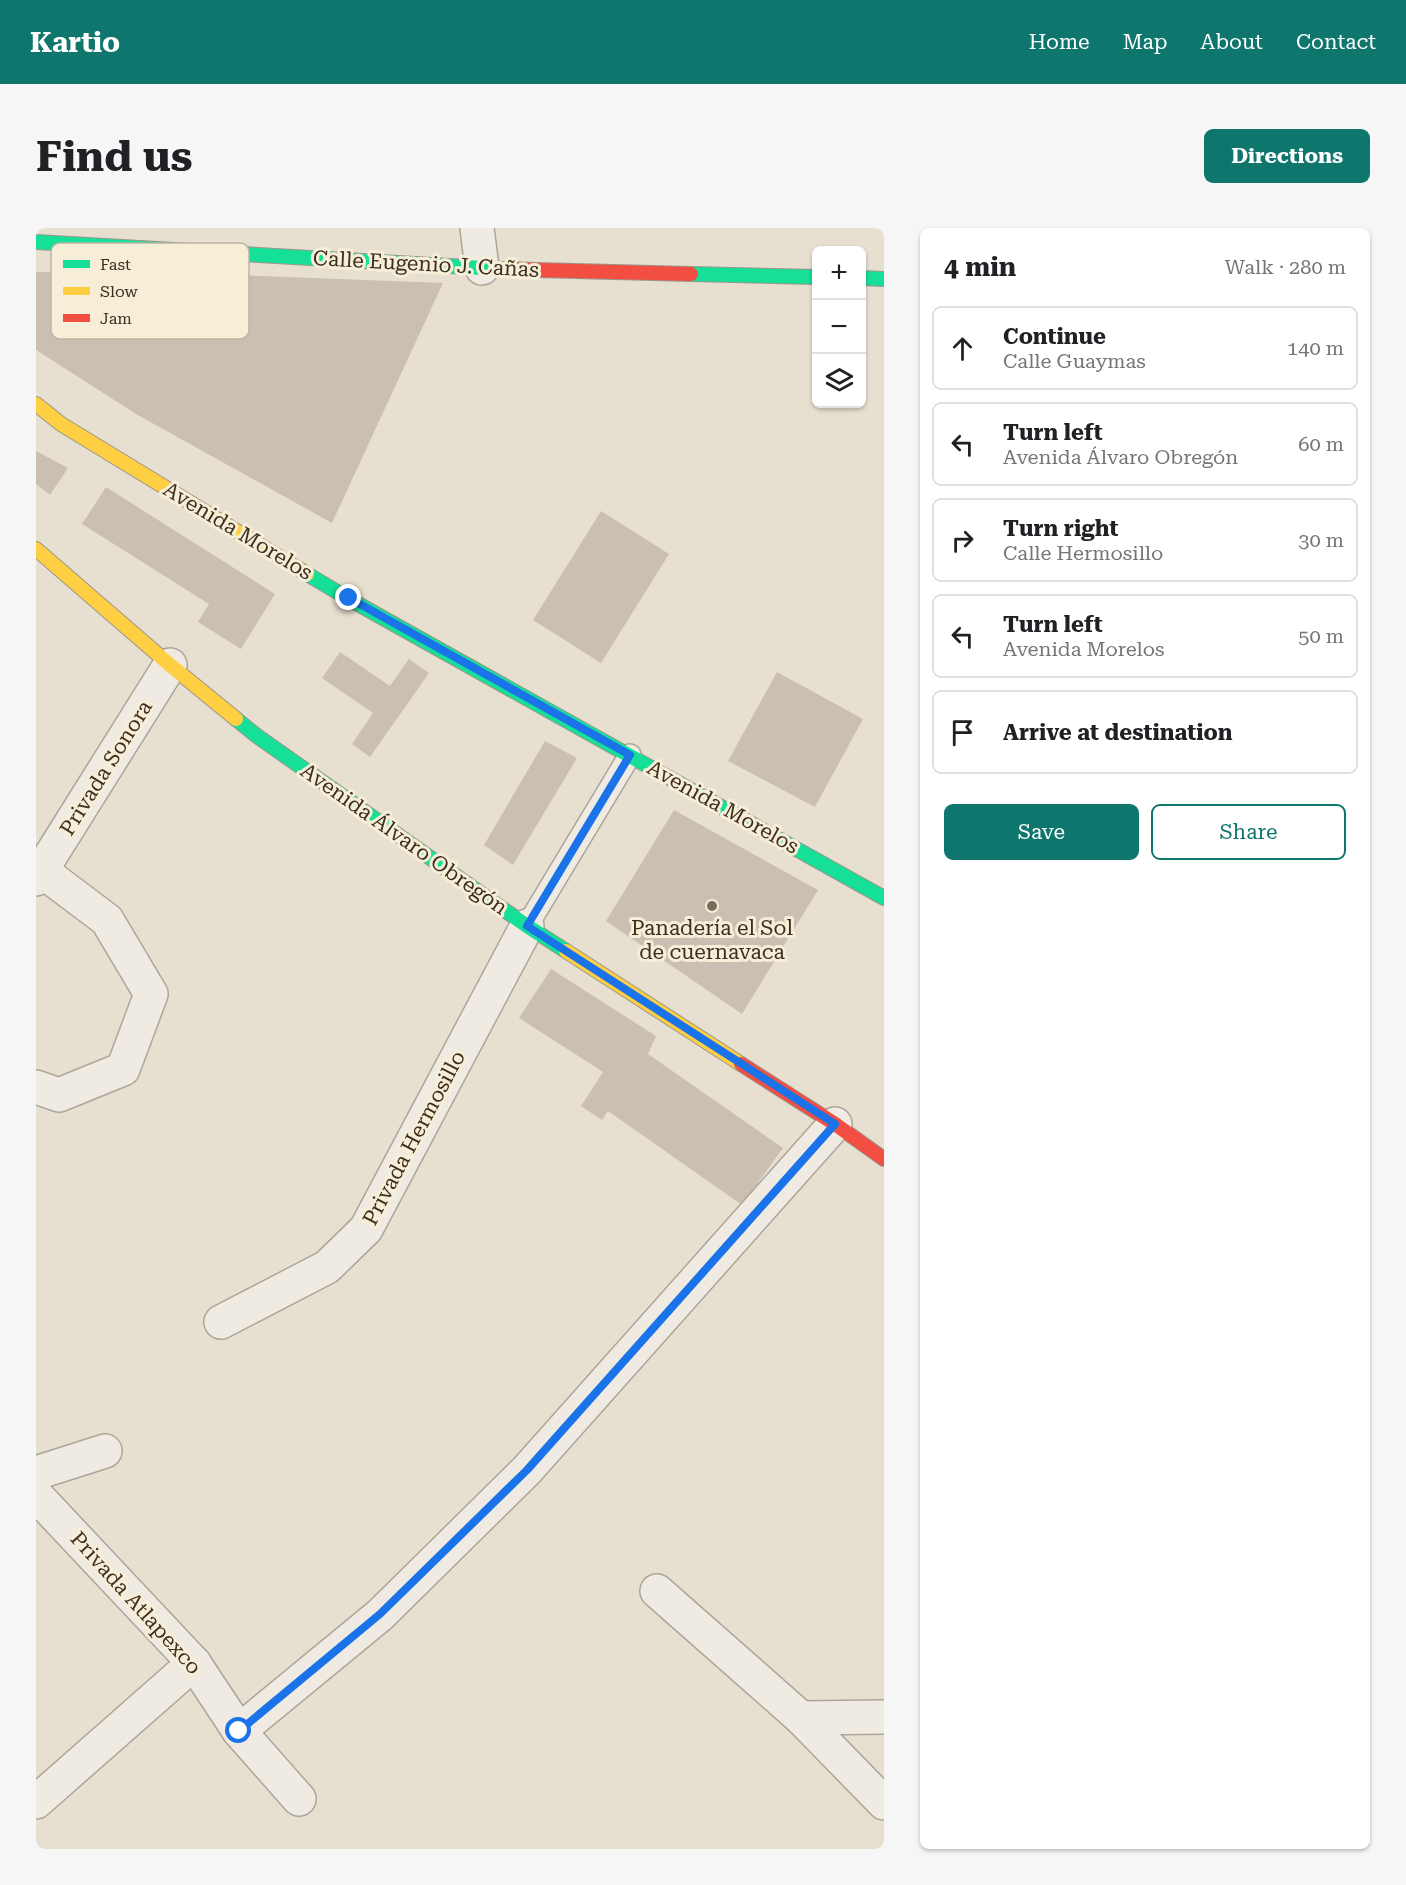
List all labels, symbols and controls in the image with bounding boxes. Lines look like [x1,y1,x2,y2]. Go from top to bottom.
text: Kartio [30,26,120,59]
text: Home [1029,30,1090,54]
text: Map [1123,30,1168,54]
text: About [1201,30,1263,54]
text: Contact [1296,30,1376,54]
button: Directions [1204,129,1370,183]
text: Find us [36,132,193,181]
legend [51,243,249,339]
street label: Calle Eugenio J. Cañas [312,246,540,282]
map controls [812,246,866,408]
button: + [812,246,866,300]
text: 4 min [944,252,1016,282]
text: Fast [100,255,131,274]
text: Walk · 280 m [1225,255,1346,279]
text: Slow [100,282,138,301]
button: − [812,300,866,354]
text: Jam [100,309,132,328]
text: Continue [1003,324,1106,349]
icon: ahead [946,332,979,365]
text: 140 m [1287,336,1344,360]
text: Calle Guaymas [1003,349,1146,373]
button: layers [812,354,866,408]
text: Turn left [1003,420,1103,445]
icon: left [946,428,979,461]
text: 60 m [1298,432,1344,456]
text: Avenida Álvaro Obregón [1003,445,1238,469]
street label: Avenida Morelos [159,477,317,585]
text: Turn right [1003,516,1118,541]
icon: right [946,524,979,557]
text: 30 m [1298,528,1344,552]
text: Calle Hermosillo [1003,541,1163,565]
route end [335,584,361,610]
text: Turn left [1003,612,1103,637]
icon: left [946,620,979,653]
text: 50 m [1298,624,1344,648]
text: Avenida Morelos [1003,637,1164,661]
street label: Privada Sonora [55,696,157,840]
icon: arrive [946,716,979,749]
text: Arrive at destination [1003,720,1232,745]
street label: Avenida Morelos [643,755,803,859]
street label: Avenida Álvaro Obregón [296,758,513,920]
button: Save [944,804,1139,860]
button: Share [1151,804,1346,860]
marker: Panadería el Sol de cuernavaca [705,899,719,913]
place label: Panadería el Sol de cuernavaca [631,916,793,964]
street label: Privada Hermosillo [358,1047,470,1229]
street label: Privada Atlapexco [66,1527,206,1679]
route start [225,1717,251,1743]

